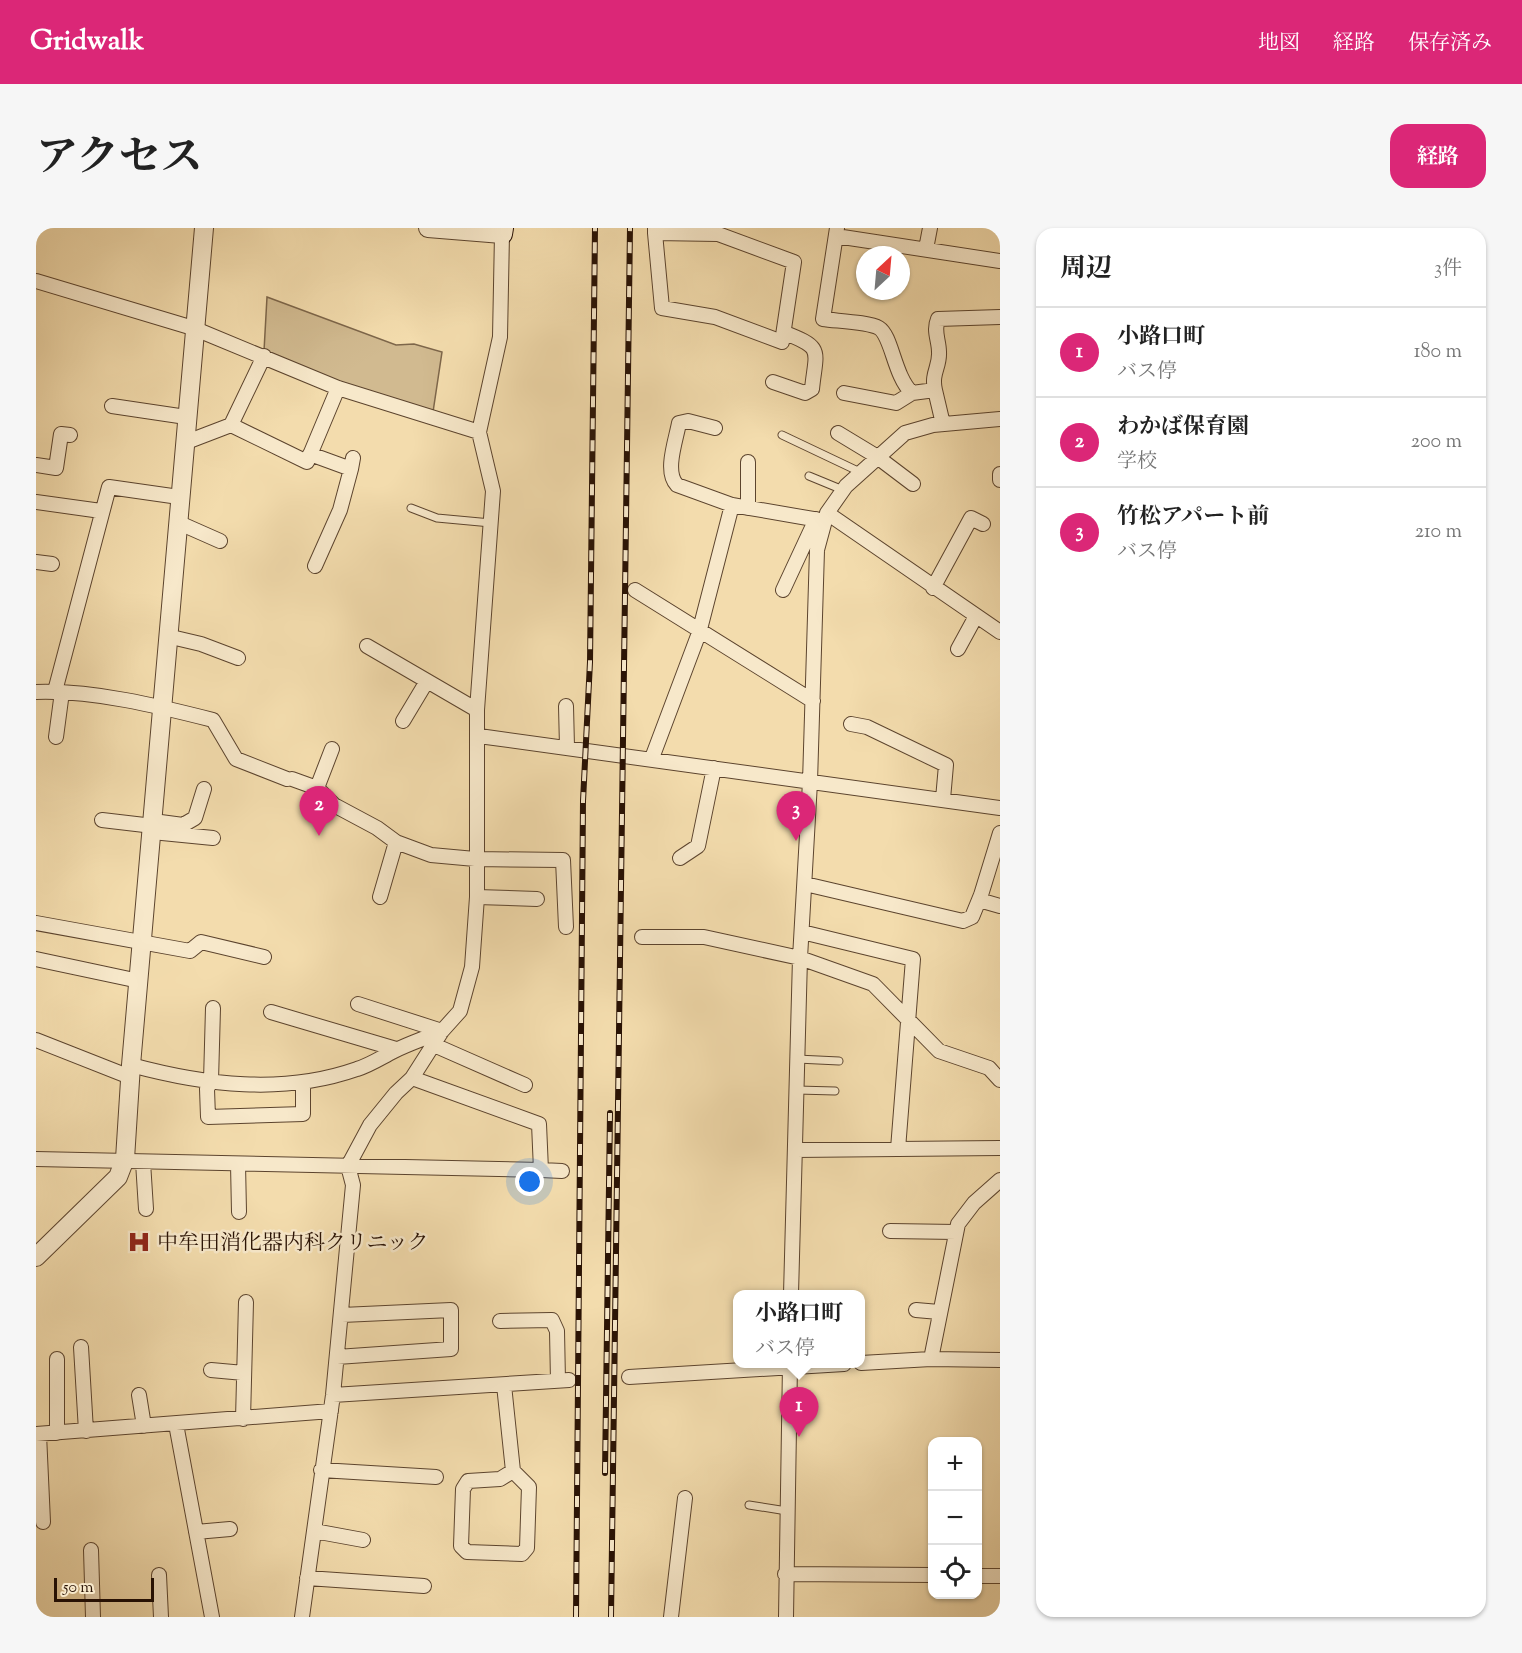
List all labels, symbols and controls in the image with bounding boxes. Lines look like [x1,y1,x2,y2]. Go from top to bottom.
text: Gridwalk [30,22,144,62]
text: 地図 [1258,29,1300,59]
text: 経路 [1333,29,1375,59]
text: 保存済み [1408,29,1492,59]
button: 経路 [1390,124,1486,188]
text: アクセス [36,130,203,190]
north arrow [856,246,910,300]
text: 周辺 [1060,251,1112,288]
text: 3件 [1434,255,1462,284]
text: 小路口町 [1117,322,1205,354]
text: 1 [1076,338,1083,367]
text: 180 m [1414,338,1462,367]
text: バス停 [1117,358,1177,387]
text: わかば保育園 [1117,412,1249,444]
text: 2 [1075,428,1084,457]
text: 200 m [1411,428,1462,457]
text: 学校 [1117,448,1157,477]
text: 竹松アパート前 [1117,502,1269,534]
text: 3 [1075,518,1084,547]
text: 210 m [1415,518,1462,547]
text: バス停 [1117,538,1177,567]
pin: 2 [300,786,338,836]
pin: 3 [776,792,816,841]
your location [515,1167,544,1196]
hospital icon: 中牟田消化器内科クリニック [126,1229,152,1255]
place label: 中牟田消化器内科クリニック [157,1229,429,1259]
popup [733,1290,865,1368]
text: 小路口町 [755,1299,843,1331]
text: バス停 [755,1335,815,1364]
pin: 1 [780,1388,819,1437]
map controls [928,1437,982,1599]
button: + [928,1437,982,1491]
button: − [928,1491,982,1545]
button: locate [928,1545,982,1599]
scale bar [54,1575,154,1602]
text: 50 m [63,1577,94,1600]

